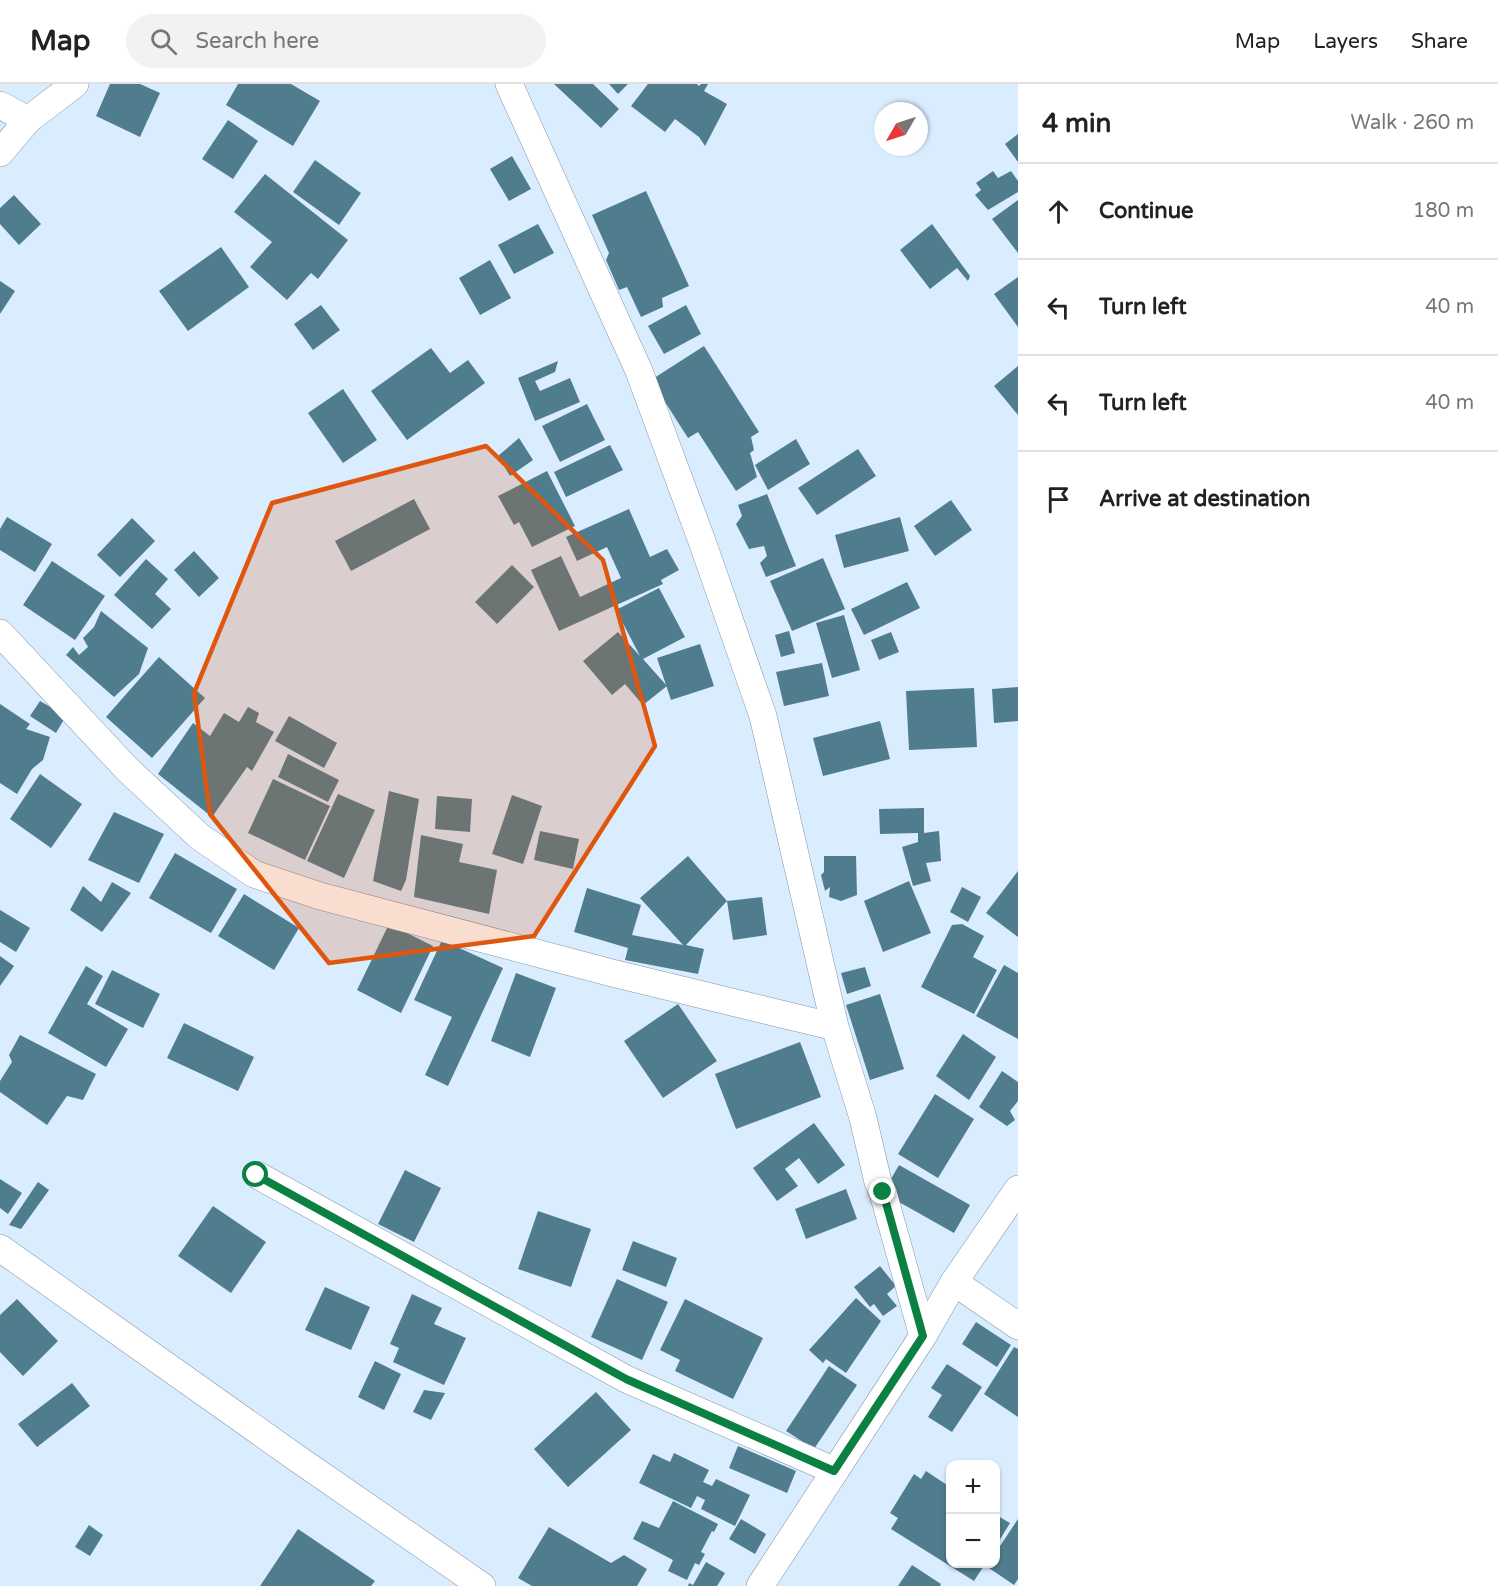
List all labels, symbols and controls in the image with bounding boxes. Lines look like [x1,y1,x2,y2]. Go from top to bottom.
search box [126,14,546,68]
text: Map [30,24,90,58]
icon: search [147,25,180,58]
text: Search here [195,28,319,54]
text: Map [1235,29,1280,54]
text: Layers [1313,29,1378,54]
text: Share [1411,29,1468,54]
north arrow [874,102,928,156]
text: 4 min [1042,108,1111,139]
text: Walk · 260 m [1351,111,1474,135]
icon: ahead [1042,195,1075,228]
text: Continue [1099,198,1194,224]
text: 180 m [1413,199,1474,223]
icon: left [1042,291,1075,324]
text: Turn left [1099,294,1187,320]
text: 40 m [1425,295,1474,319]
icon: left [1042,387,1075,420]
text: Turn left [1099,390,1187,416]
text: 40 m [1425,391,1474,415]
icon: arrive [1042,483,1075,516]
text: Arrive at destination [1099,486,1310,512]
route start [242,1161,268,1187]
route end [869,1178,895,1204]
map controls [946,1460,1000,1568]
button: + [946,1460,1000,1514]
button: − [946,1514,1000,1568]

